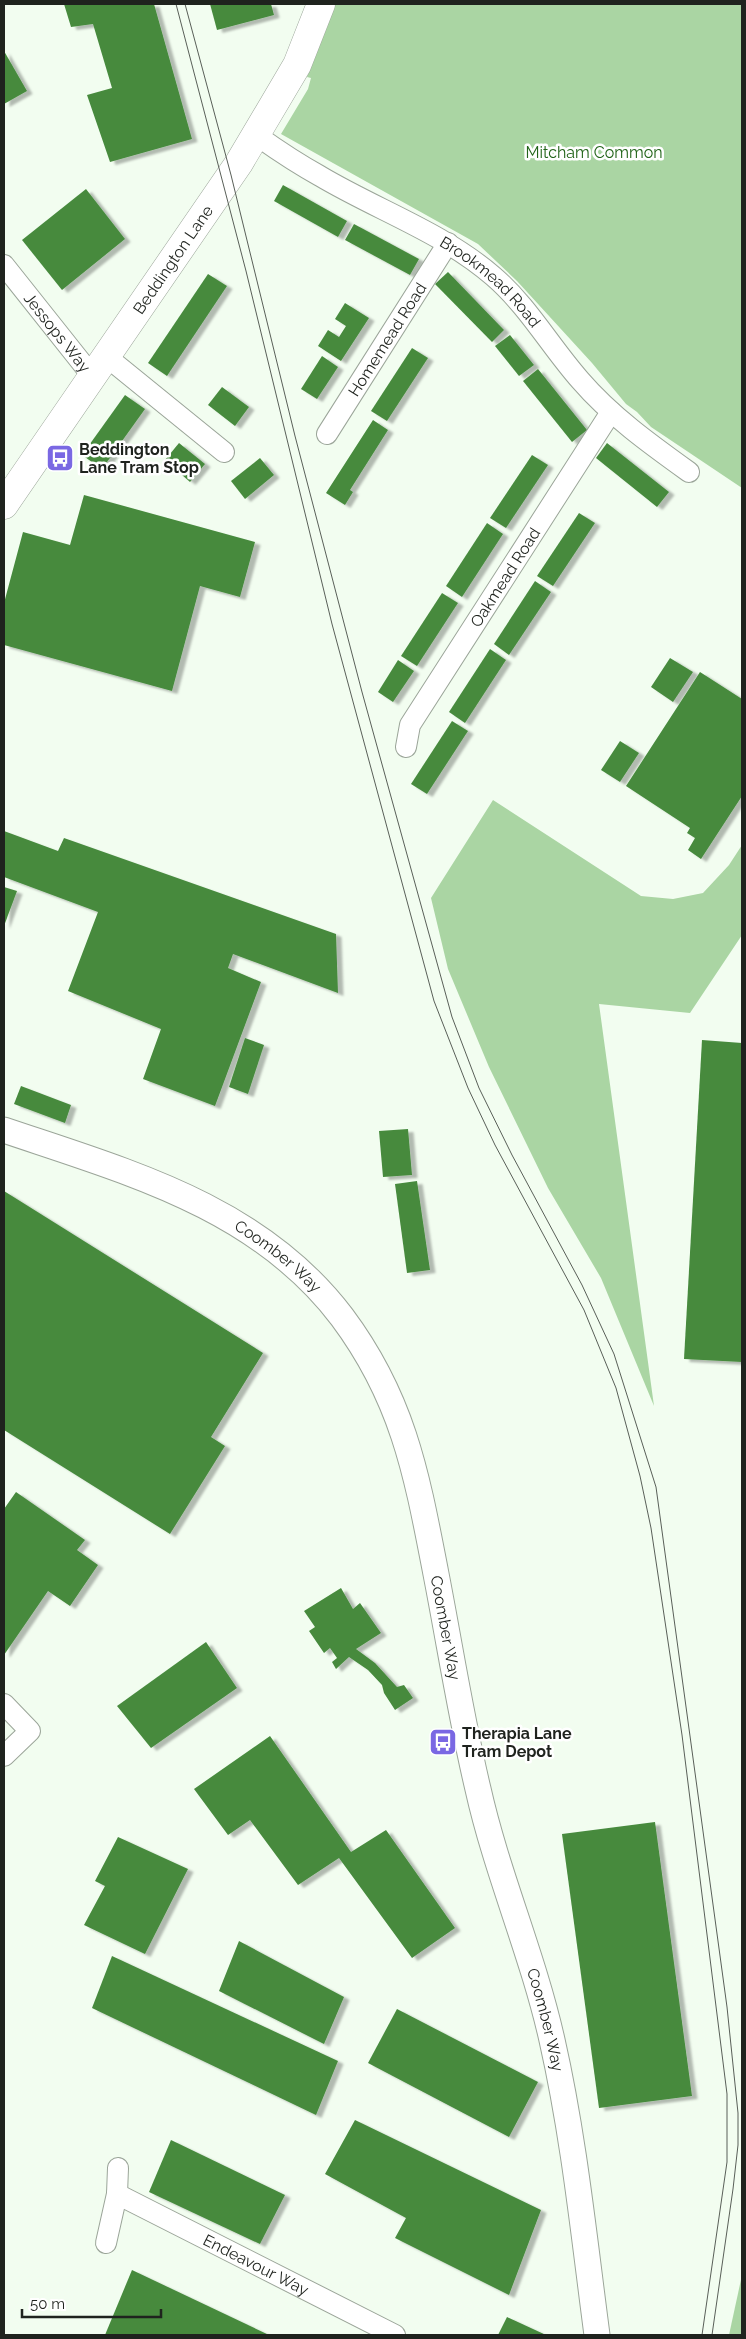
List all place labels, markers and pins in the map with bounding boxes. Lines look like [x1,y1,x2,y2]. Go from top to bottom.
place label: Beddington Lane Tram Stop [79,440,199,477]
bus stop icon: Beddington Lane Tram Stop [45,443,75,473]
place label: Therapia Lane Tram Depot [462,1724,572,1761]
bus stop icon: Therapia Lane Tram Depot [428,1727,458,1757]

